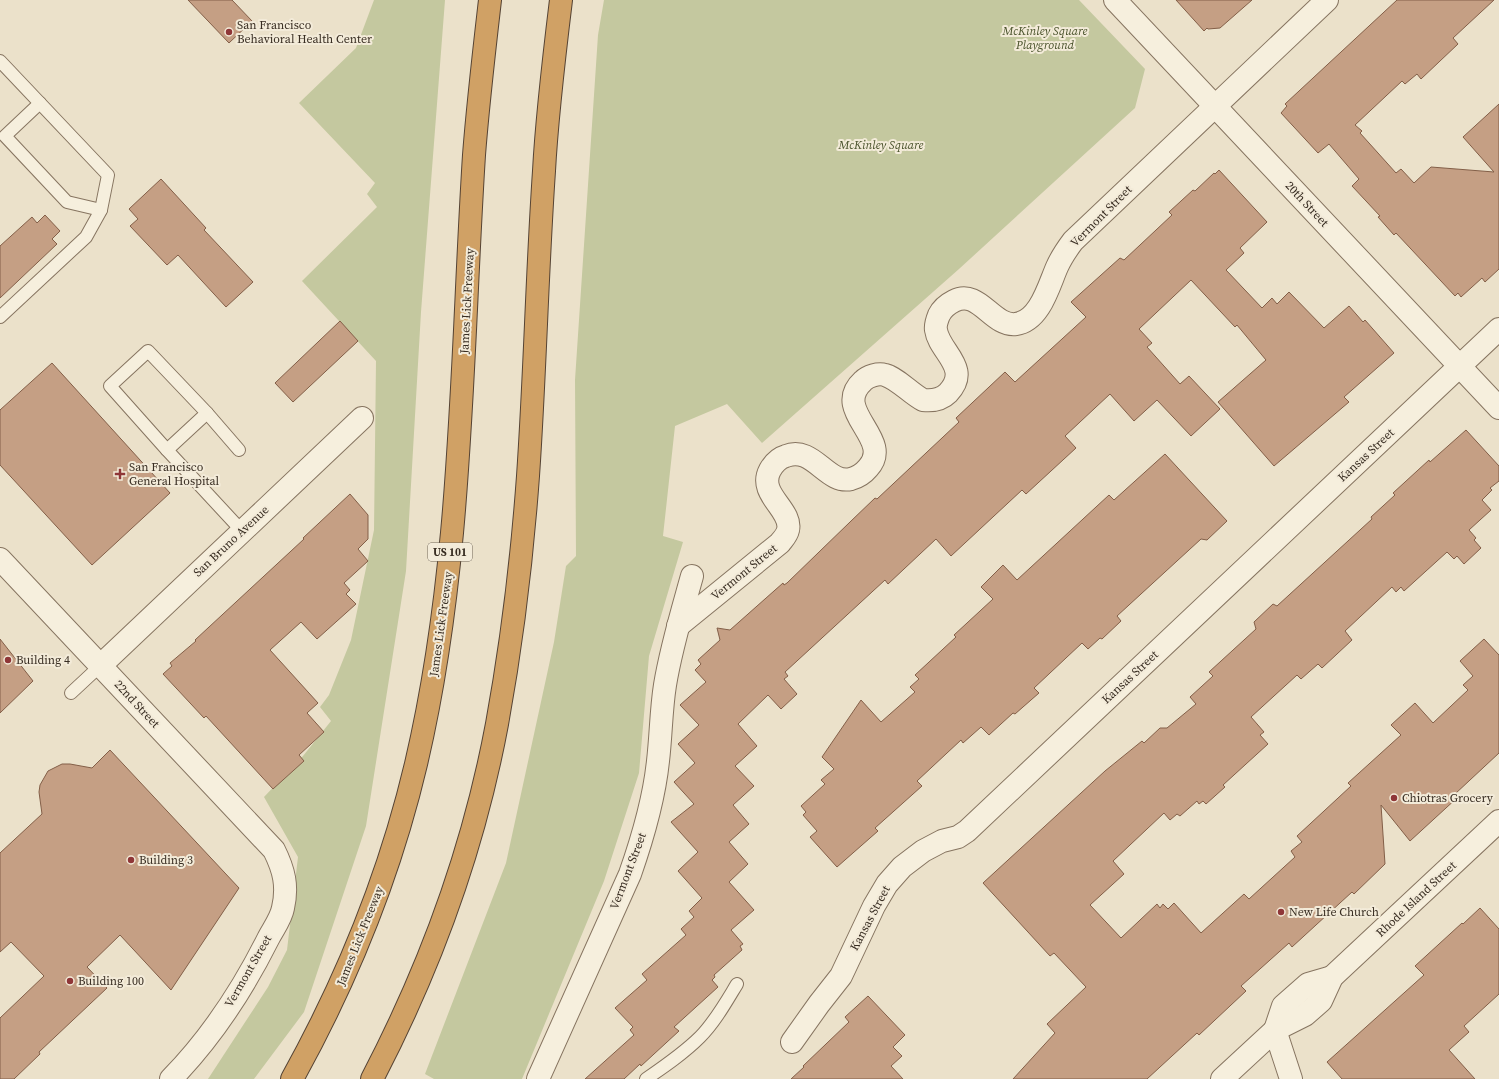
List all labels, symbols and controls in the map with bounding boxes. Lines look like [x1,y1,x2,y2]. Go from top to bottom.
place label: San Francisco Behavioral Health Center [237,17,372,47]
park label: McKinley Square Playground [1002,23,1088,53]
marker: San Francisco Behavioral Health Center [224,27,234,37]
park label: McKinley Square [838,137,924,153]
street label: 20th Street [1282,178,1332,230]
street label: Vermont Street [1067,182,1135,250]
street label: James Lick Freeway [456,247,478,355]
street label: Kansas Street [1334,425,1398,485]
place label: San Francisco General Hospital [129,459,220,489]
marker: San Francisco General Hospital [114,468,126,480]
street label: San Bruno Avenue [190,502,272,580]
street label: Vermont Street [708,540,780,604]
road number: US 101 [428,543,472,561]
street label: James Lick Freeway [426,570,456,679]
street label: Kansas Street [1098,647,1162,707]
place label: Building 4 [16,652,70,668]
marker: Building 4 [3,655,13,665]
street label: 22nd Street [111,677,163,731]
place label: Chiotras Grocery [1402,790,1494,806]
marker: Chiotras Grocery [1389,793,1399,803]
street label: Vermont Street [606,830,650,912]
place label: Building 3 [139,852,193,868]
marker: Building 3 [126,855,136,865]
street label: Rhode Island Street [1373,858,1460,940]
street label: James Lick Freeway [332,883,388,989]
street label: Kansas Street [846,883,894,953]
place label: New Life Church [1289,904,1379,920]
marker: New Life Church [1276,907,1286,917]
street label: Vermont Street [221,932,275,1010]
place label: Building 100 [78,973,144,989]
marker: Building 100 [65,976,75,986]

